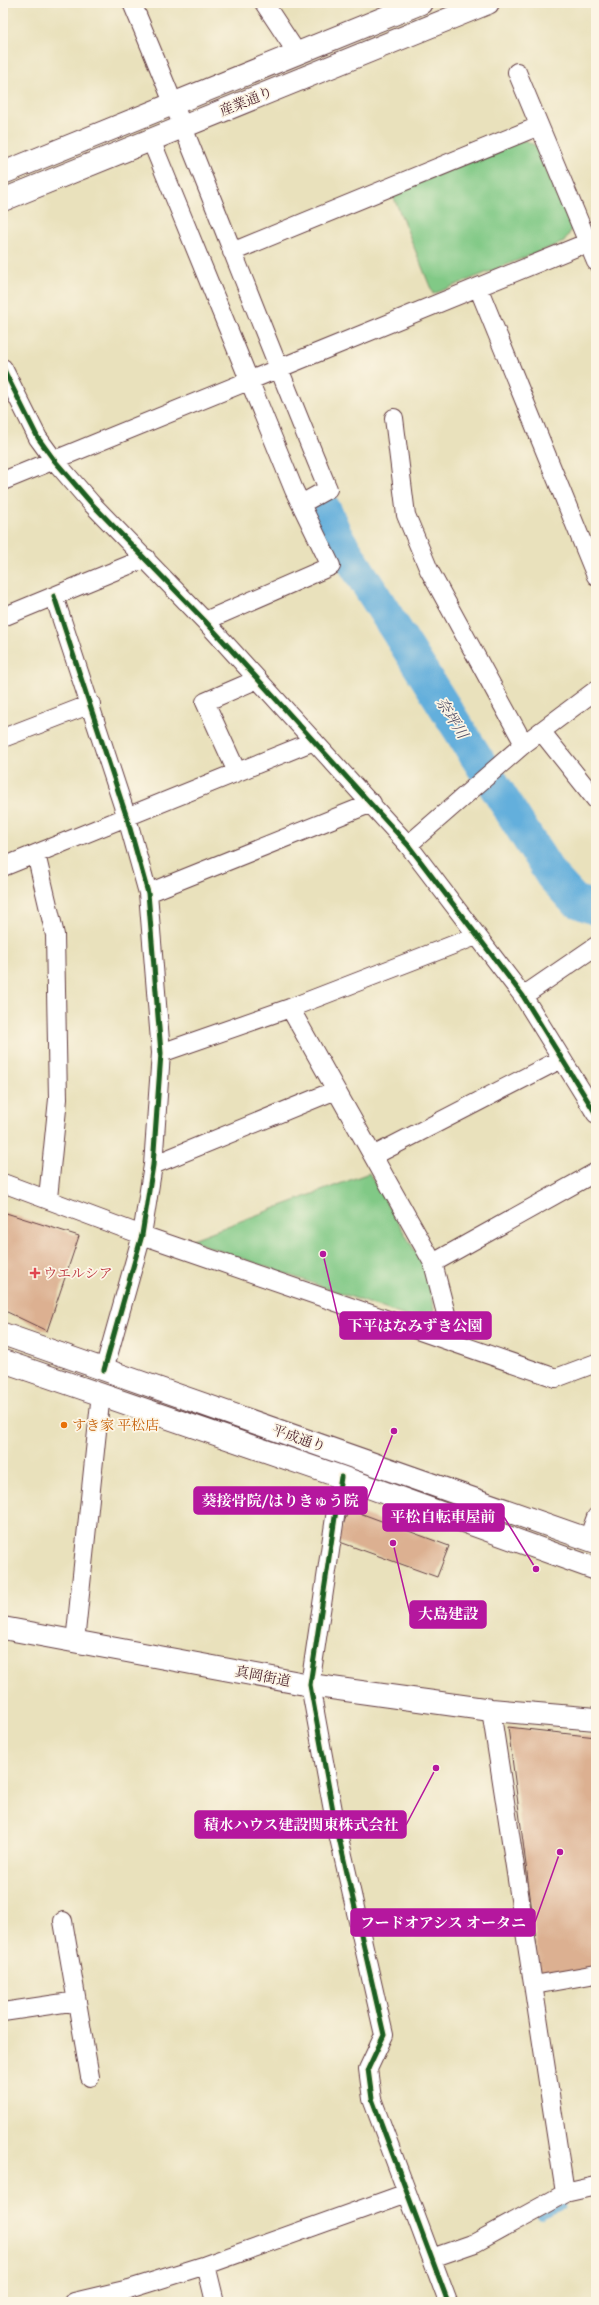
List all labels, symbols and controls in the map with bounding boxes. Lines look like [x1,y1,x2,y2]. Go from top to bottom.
street label: 産業通り [216,81,276,121]
water label: 奈坪川 [432,693,474,744]
place label: ウエルシア [43,1263,113,1283]
marker: ウエルシア [30,1268,40,1278]
callout: 下平はなみずき公園 [340,1312,491,1339]
text: 下平はなみずき公園 [347,1315,483,1336]
place label: すき家 平松店 [72,1415,159,1435]
street label: 平成通り [269,1419,329,1457]
marker: すき家 平松店 [59,1420,69,1430]
callout: 葵接骨院/はりきゅう院 [194,1487,367,1514]
text: 葵接骨院/はりきゅう院 [201,1490,359,1511]
callout: 平松自転車屋前 [383,1504,504,1531]
text: 平松自転車屋前 [390,1506,496,1527]
callout: 大島建設 [410,1601,486,1628]
text: 大島建設 [418,1603,479,1624]
street label: 真岡街道 [234,1661,292,1691]
callout: 積水ハウス建設関東株式会社 [195,1811,406,1838]
text: 積水ハウス建設関東株式会社 [204,1814,398,1835]
callout: フードオアシス オータニ [351,1909,535,1936]
text: フードオアシス オータニ [360,1912,526,1933]

